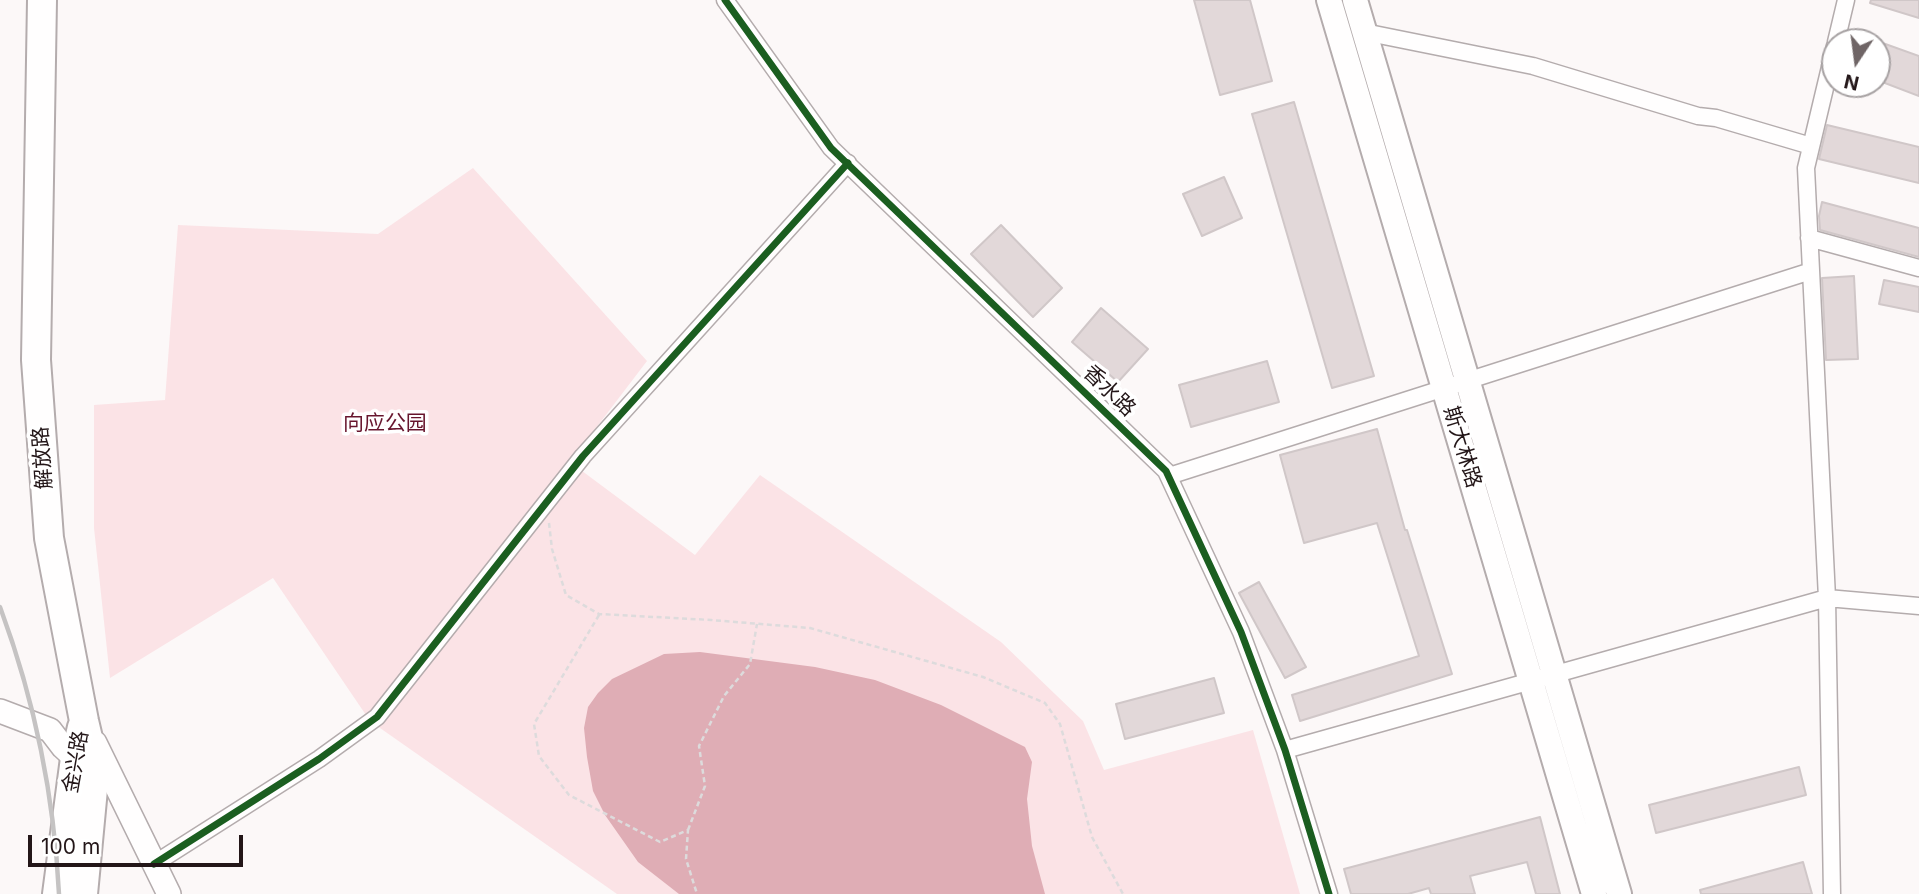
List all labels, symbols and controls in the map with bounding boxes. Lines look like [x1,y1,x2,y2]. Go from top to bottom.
north arrow [1821,28,1891,98]
text: N [1842,69,1861,95]
street label: 香水路 [1078,360,1140,422]
street label: 斯大林路 [1438,403,1486,491]
park label: 向应公园 [343,411,427,437]
street label: 解放路 [28,426,58,490]
street label: 金兴路 [58,729,94,795]
scale bar [32,820,247,864]
text: 100 m [41,834,100,859]

